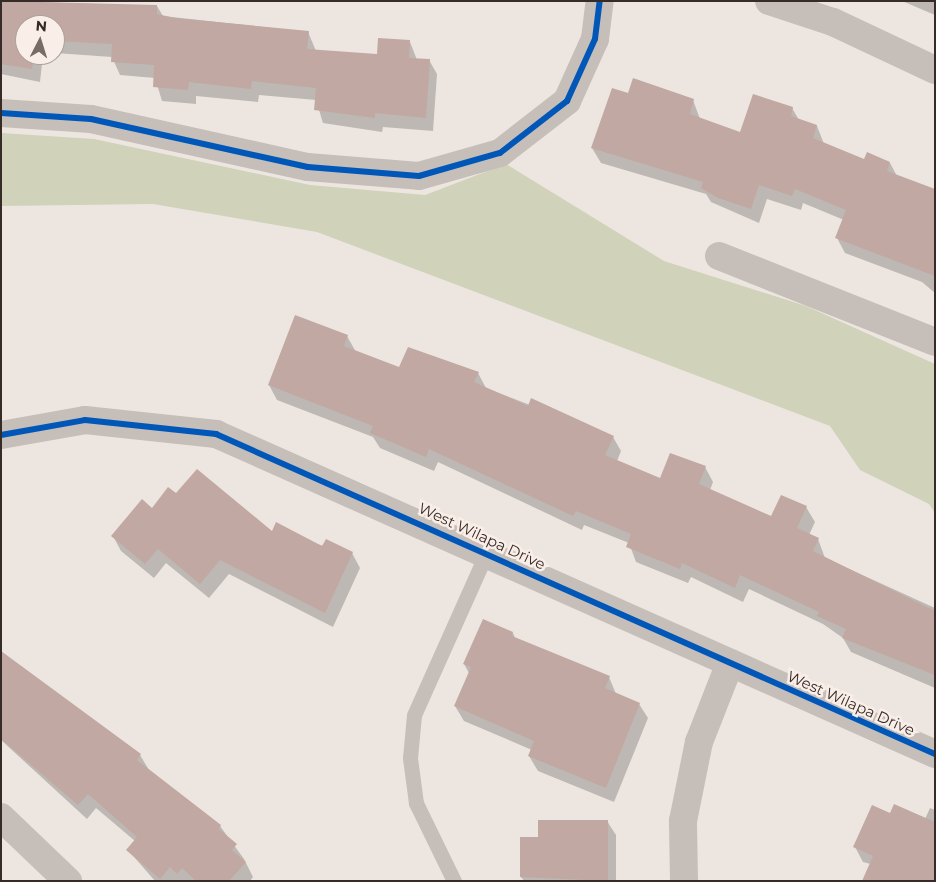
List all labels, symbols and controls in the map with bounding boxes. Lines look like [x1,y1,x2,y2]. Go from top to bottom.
north arrow [15,15,65,65]
text: N [35,17,48,36]
street label: West Wilapa Drive [416,499,548,573]
street label: West Wilapa Drive [784,667,918,739]

